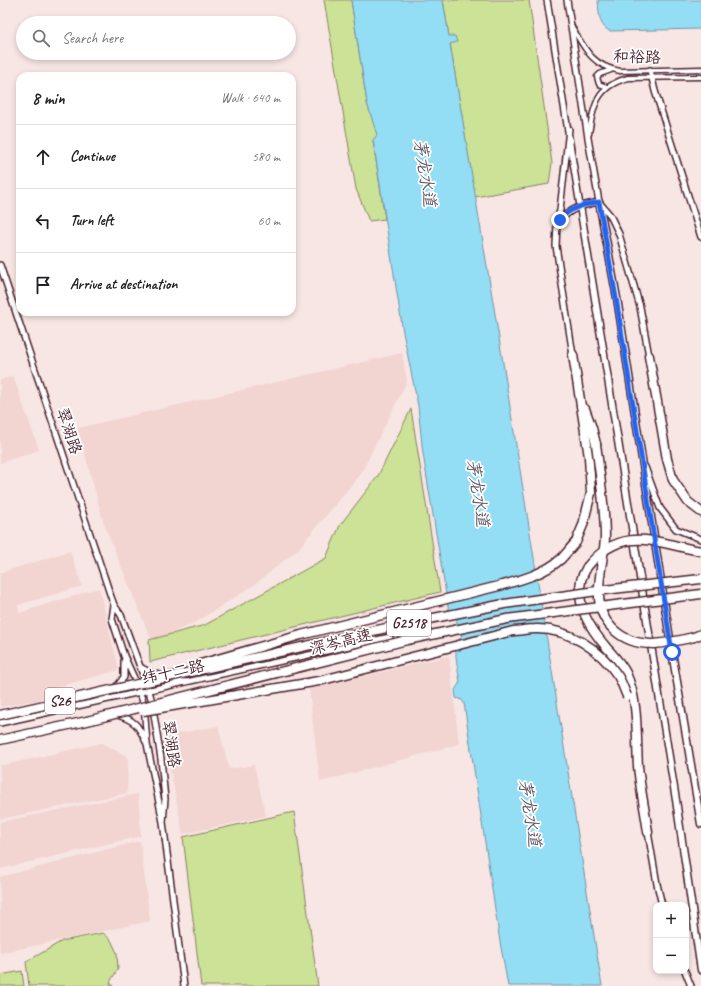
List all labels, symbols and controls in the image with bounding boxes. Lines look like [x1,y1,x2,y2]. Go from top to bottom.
search box [16,16,296,60]
icon: search [30,27,52,49]
text: Search here [62,29,123,48]
street label: 和裕路 [613,46,661,68]
text: 8 min [32,88,65,109]
text: Walk · 640 m [221,90,280,106]
water label: 茅龙水道 [409,138,441,210]
icon: ahead [32,146,54,168]
text: Continue [70,147,115,166]
text: 580 m [252,149,280,165]
icon: left [32,210,54,232]
text: Turn left [70,211,113,230]
route end [551,211,569,229]
text: 60 m [258,213,280,229]
icon: arrive [32,274,54,296]
text: Arrive at destination [70,275,177,294]
street label: 翠湖路 [52,405,86,457]
water label: 茅龙水道 [462,458,494,530]
road number: G2518 [387,610,431,636]
street label: 深岑高速 [308,625,374,659]
route start [663,643,681,661]
street label: 纬十二路 [140,656,206,688]
road number: S26 [45,688,75,714]
street label: 翠湖路 [158,719,184,769]
water label: 茅龙水道 [514,778,546,850]
map controls [653,902,689,974]
button: + [653,902,689,938]
button: − [653,938,689,974]

